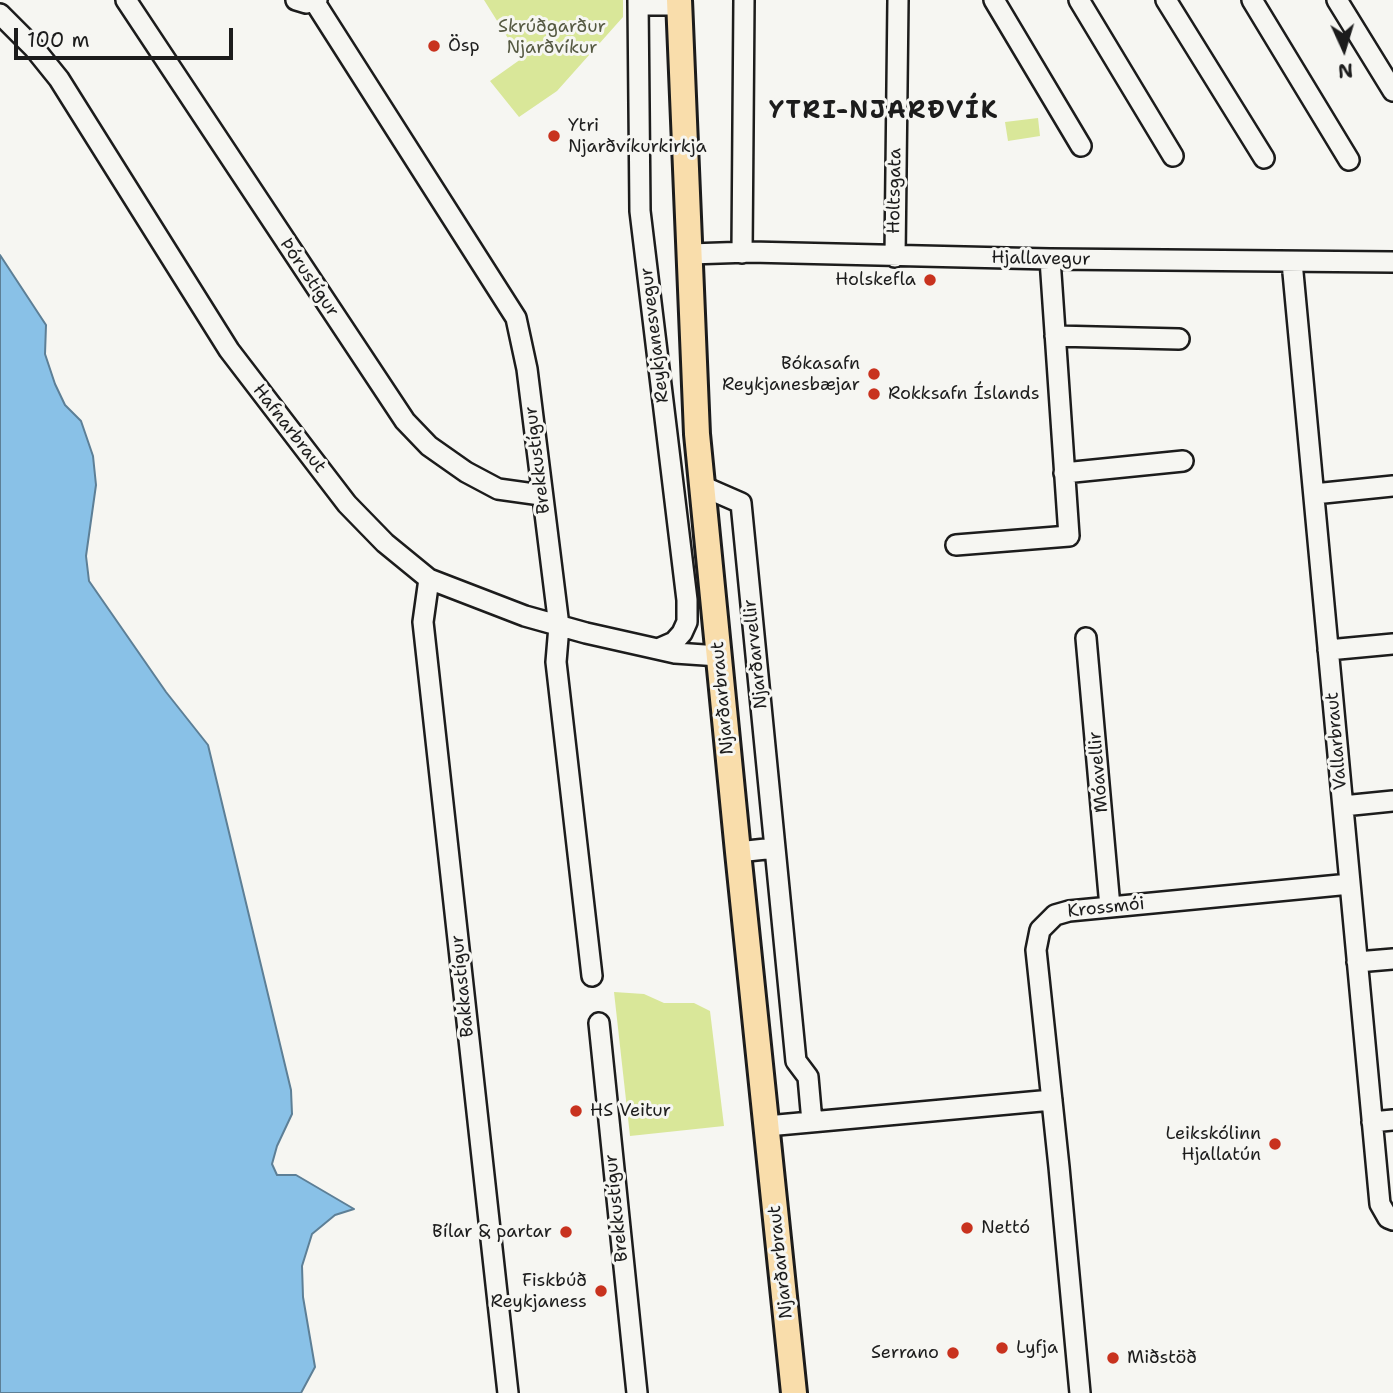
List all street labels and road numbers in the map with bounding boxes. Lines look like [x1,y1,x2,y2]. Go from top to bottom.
street label: Holtsgata [883,148,907,234]
street label: Þórustígur [275,235,343,321]
street label: Hjallavegur [991,247,1091,271]
street label: Reykjanesvegur [636,266,674,404]
street label: Hafnarbraut [248,380,330,478]
street label: Brekkustígur [521,405,555,515]
street label: Njarðarvellir [739,598,773,710]
street label: Njarðarbraut [707,640,739,756]
street label: Vallarbraut [1322,691,1352,791]
street label: Móavellir [1085,730,1113,814]
street label: Krossmói [1066,893,1146,923]
street label: Bakkastígur [447,934,479,1038]
street label: Brekkustígur [601,1153,633,1263]
street label: Njarðarbraut [764,1204,798,1320]

